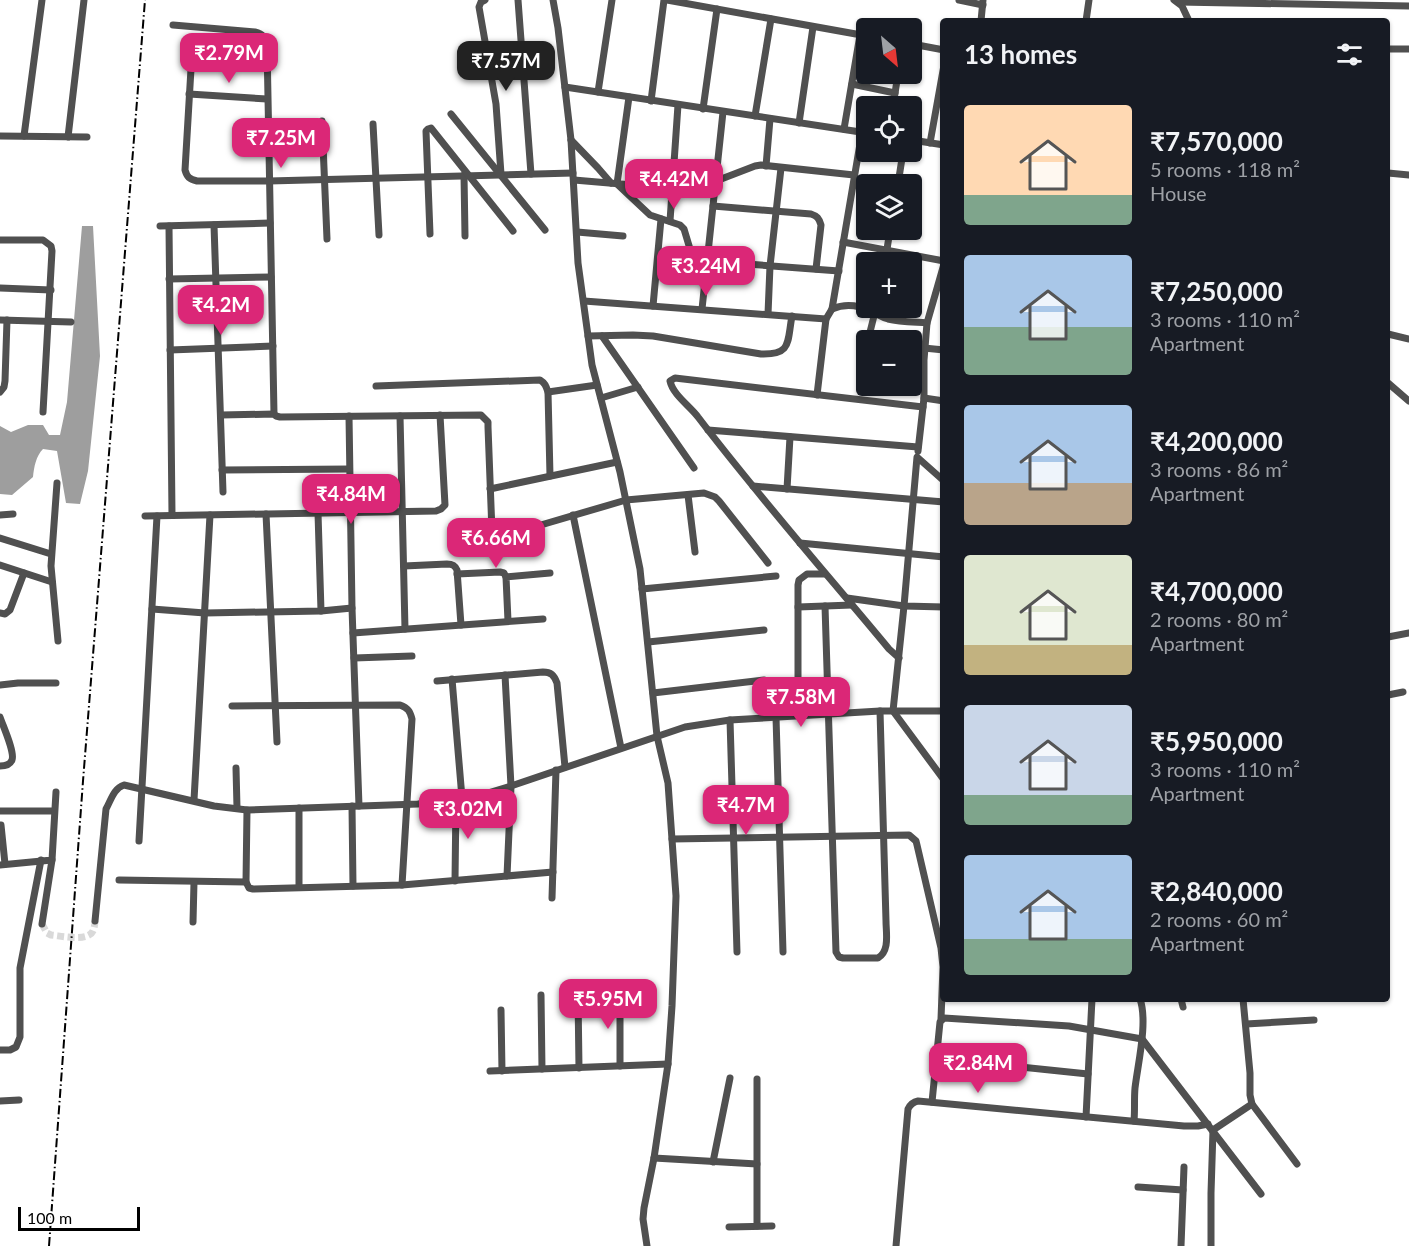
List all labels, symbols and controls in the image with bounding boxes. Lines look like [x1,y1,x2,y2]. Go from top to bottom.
north arrow [856,18,922,84]
map controls [856,18,922,396]
pin: ₹2.79M [180,33,278,84]
text: 13 homes [964,38,1077,70]
icon: filters [1333,38,1366,71]
text: ₹2.79M [194,40,264,64]
pin: ₹7.57M [457,41,555,92]
text: ₹7.57M [471,48,541,72]
button: locate [856,96,922,162]
pin: ₹7.25M [232,118,330,169]
text: ₹7.25M [246,125,316,149]
text: ₹7,570,000 [1150,125,1283,157]
icon: home [1012,129,1084,201]
text: 5 rooms · 118 m² [1150,157,1300,181]
pin: ₹4.42M [625,159,723,210]
text: ₹4.42M [639,166,709,190]
button: layers [856,174,922,240]
text: House [1150,181,1207,205]
pin: ₹3.24M [657,246,755,297]
button: + [856,252,922,318]
text: ₹3.24M [671,253,741,277]
text: ₹7,250,000 [1150,275,1283,307]
icon: home [1012,279,1084,351]
pin: ₹4.2M [179,285,263,336]
text: ₹4.2M [192,292,250,316]
text: 3 rooms · 110 m² [1150,307,1300,331]
button: − [856,330,922,396]
text: Apartment [1150,331,1244,355]
text: ₹4,200,000 [1150,425,1283,457]
icon: home [1012,429,1084,501]
text: 3 rooms · 86 m² [1150,457,1288,481]
pin: ₹4.84M [302,474,400,525]
text: ₹4.84M [316,481,386,505]
text: Apartment [1150,481,1244,505]
pin: ₹6.66M [447,518,545,569]
text: ₹6.66M [461,525,531,549]
text: ₹4,700,000 [1150,575,1283,607]
icon: home [1012,579,1084,651]
text: 2 rooms · 80 m² [1150,607,1288,631]
text: Apartment [1150,631,1244,655]
pin: ₹7.58M [752,677,850,728]
text: ₹7.58M [766,684,836,708]
text: ₹5,950,000 [1150,725,1283,757]
icon: home [1012,729,1084,801]
text: 3 rooms · 110 m² [1150,757,1300,781]
text: Apartment [1150,781,1244,805]
pin: ₹4.7M [704,785,788,836]
pin: ₹3.02M [419,789,517,840]
text: ₹4.7M [717,792,775,816]
text: ₹3.02M [433,796,503,820]
text: ₹2,840,000 [1150,875,1283,907]
icon: home [1012,879,1084,951]
text: 2 rooms · 60 m² [1150,907,1288,931]
text: Apartment [1150,931,1244,955]
pin: ₹5.95M [559,979,657,1030]
text: ₹5.95M [573,986,643,1010]
pin: ₹2.84M [929,1043,1027,1094]
text: ₹2.84M [943,1050,1013,1074]
scale bar [18,1204,140,1232]
text: 100 m [27,1208,72,1227]

